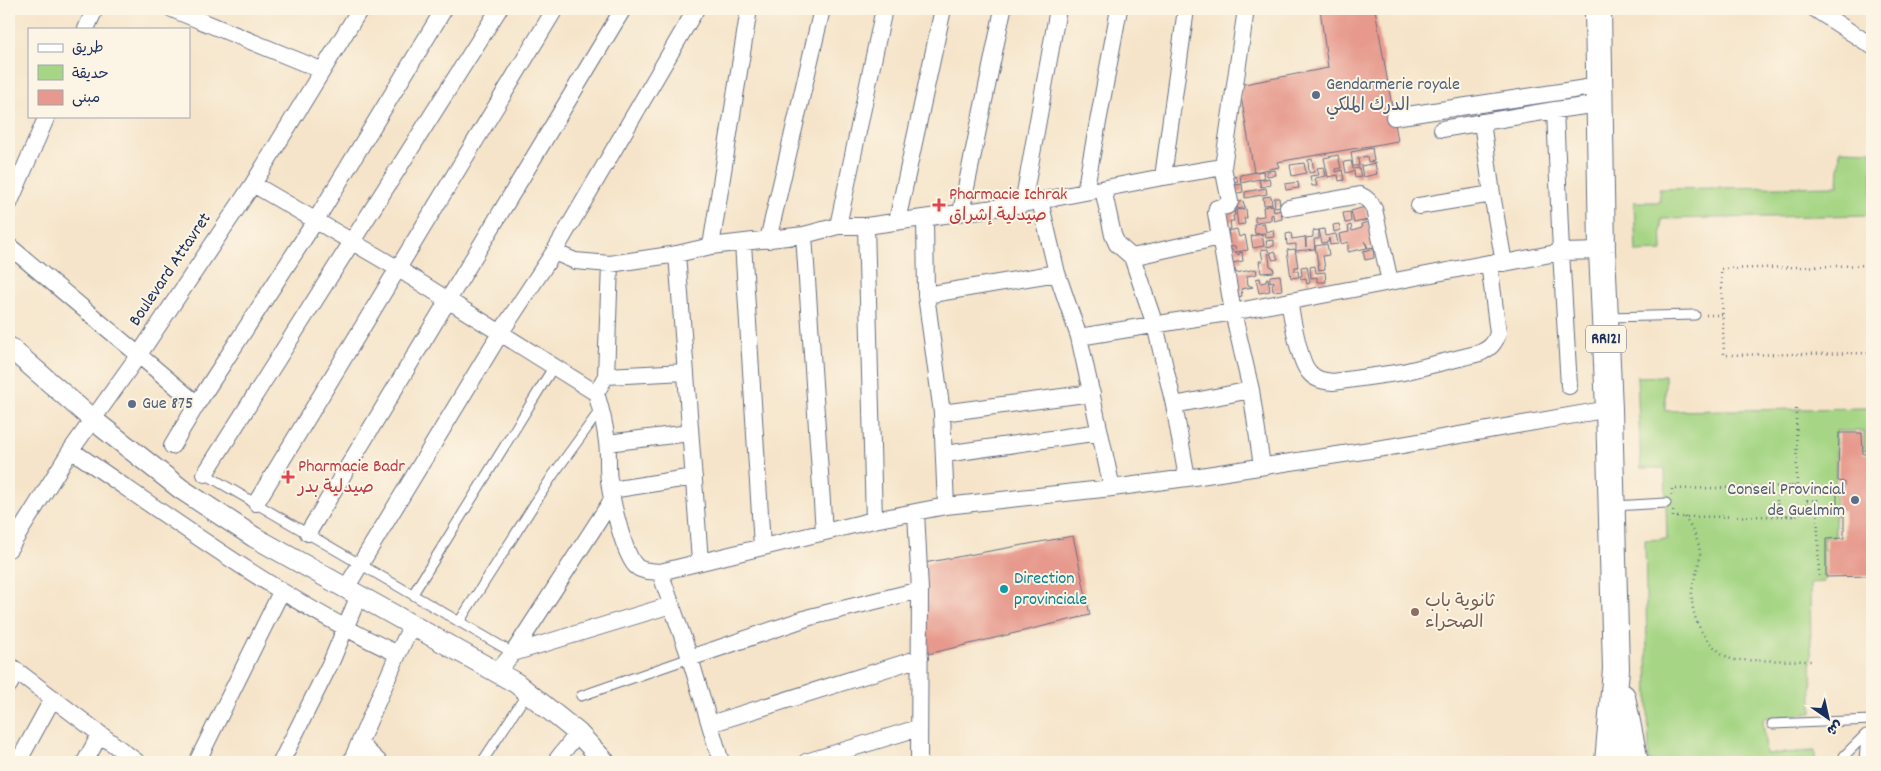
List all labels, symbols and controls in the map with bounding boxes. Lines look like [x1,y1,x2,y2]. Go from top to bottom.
legend [28,28,190,118]
text: طريق [72,38,104,60]
text: حديقة [72,64,109,86]
place label: Gendarmerie royale الدرك الملكي [1326,73,1460,120]
text: مبنى [72,88,100,110]
marker: Gendarmerie royale الدرك الملكي [1310,89,1322,101]
place label: Pharmacie Ichrak صيدلية إشراق [949,183,1067,229]
marker: Pharmacie Ichrak صيدلية إشراق [933,199,945,211]
street label: Boulevard Attavret [124,208,218,332]
road number: RR121 [1586,326,1626,352]
place label: Gue 875 [142,392,193,417]
marker: Gue 875 [126,398,138,410]
place label: Pharmacie Badr صيدلية بدر [296,455,405,501]
marker: Pharmacie Badr صيدلية بدر [282,471,294,483]
place label: Conseil Provincial de Guelmim [1727,478,1846,524]
marker: Conseil Provincial de Guelmim [1849,494,1861,506]
place label: Direction provinciale [1014,567,1087,613]
marker: Direction provinciale [998,583,1010,595]
place label: ثانوية باب الصحراء [1425,590,1495,636]
marker: ثانوية باب الصحراء [1409,606,1421,618]
north arrow [1804,694,1854,744]
text: ش [1822,715,1846,740]

